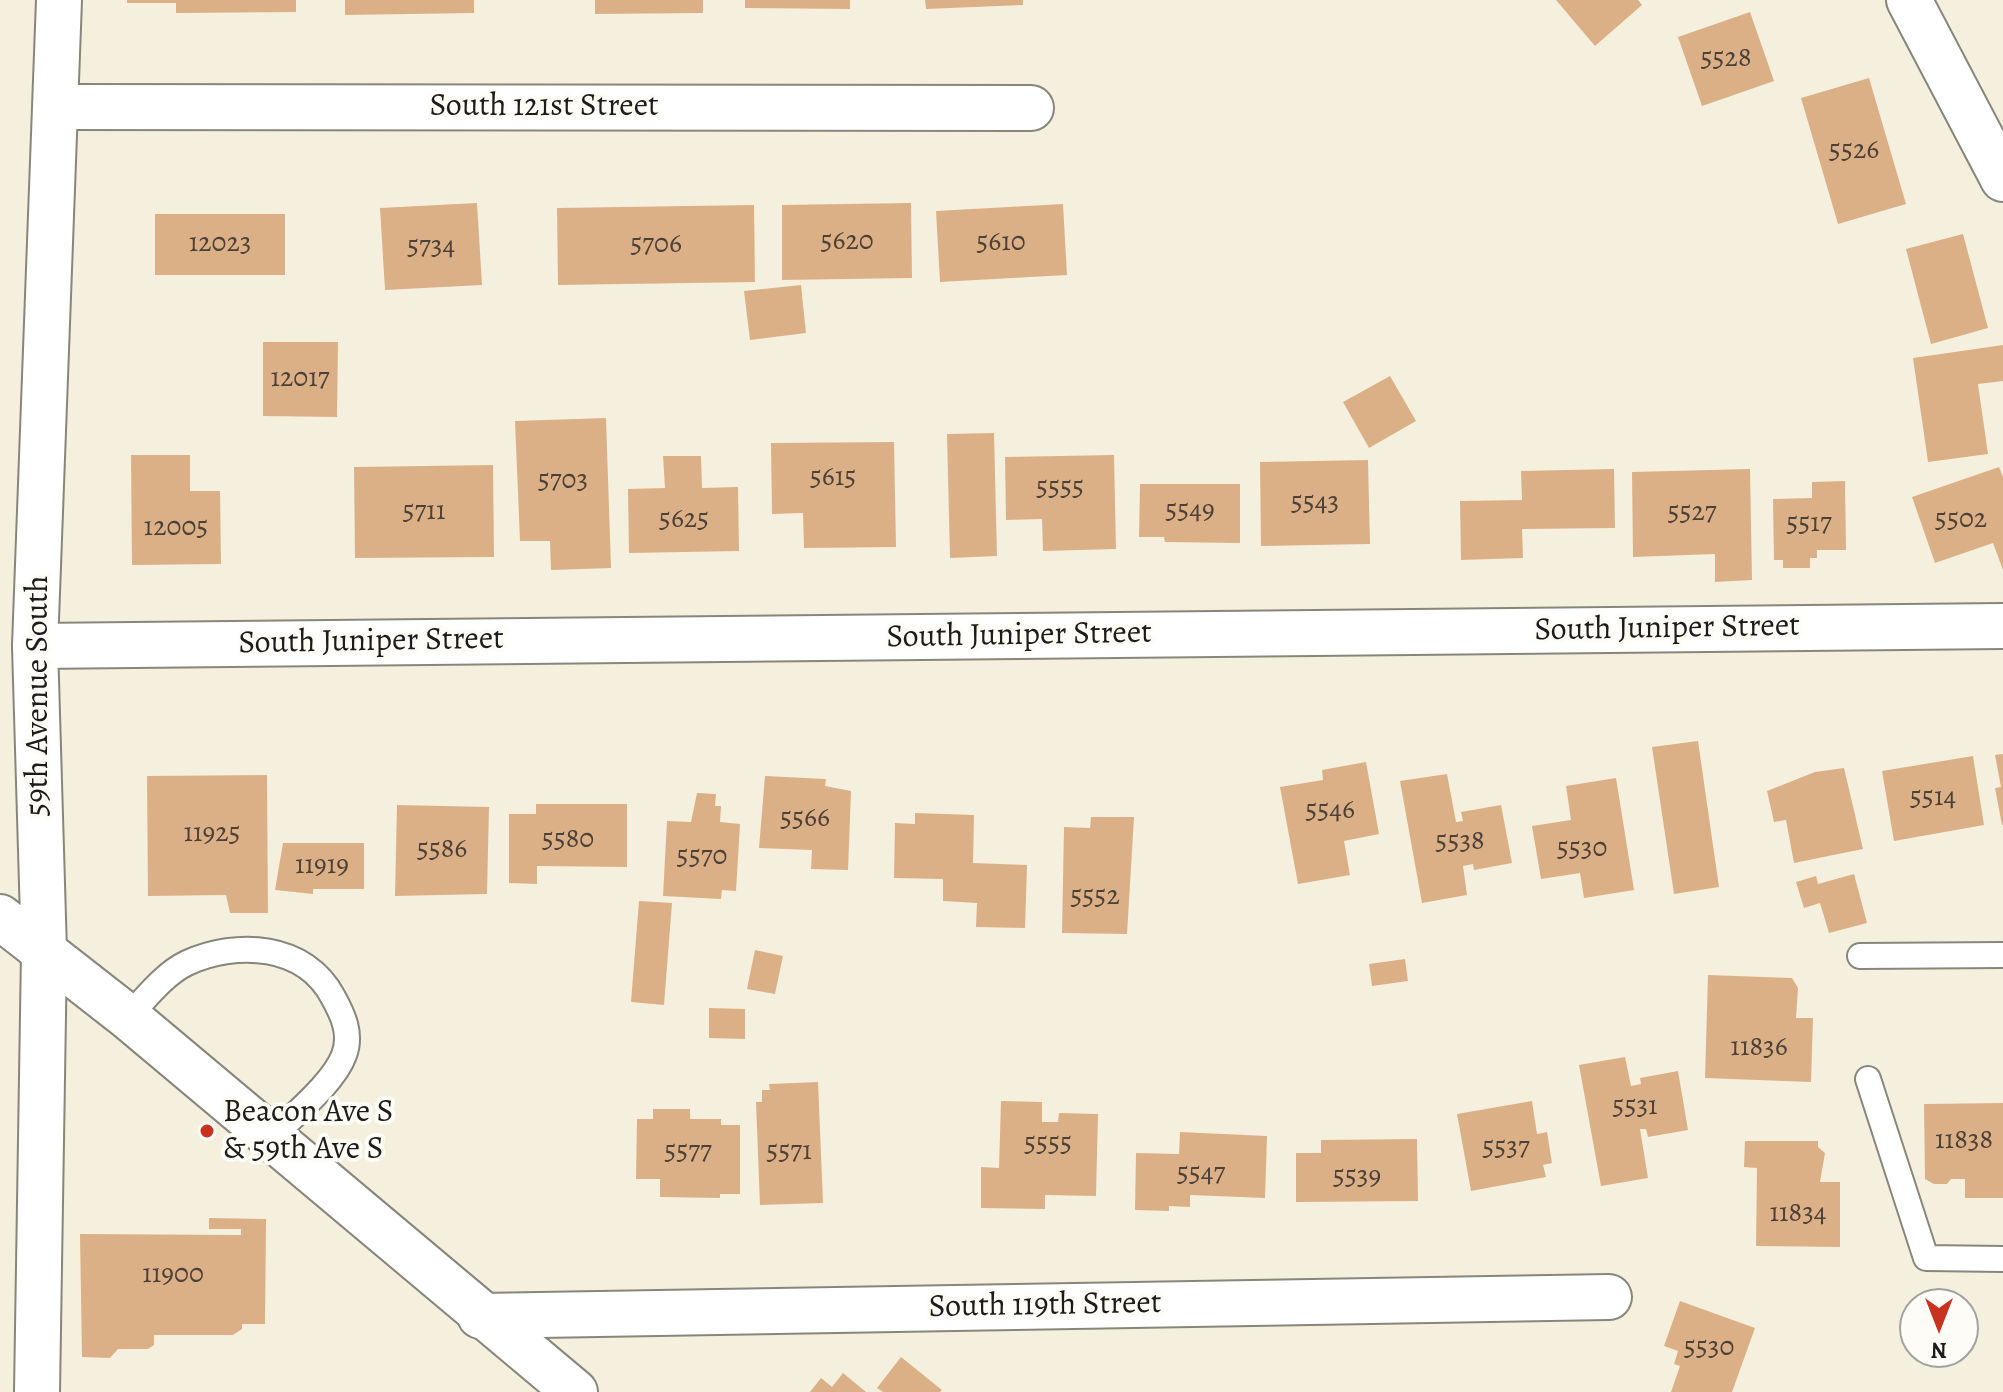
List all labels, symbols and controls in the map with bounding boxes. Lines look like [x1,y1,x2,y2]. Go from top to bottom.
house number: 5528 [1701,42,1751,76]
street label: South 121st Street [429,88,659,126]
house number: 5526 [1829,134,1879,168]
house number: 5620 [820,225,874,259]
house number: 5610 [976,226,1026,260]
house number: 12023 [189,227,251,261]
house number: 5706 [630,228,682,262]
house number: 5734 [407,230,455,264]
house number: 12017 [270,362,330,396]
house number: 5615 [810,461,856,495]
house number: 5703 [538,464,588,498]
house number: 5555 [1036,471,1084,505]
house number: 5543 [1291,486,1339,520]
house number: 5549 [1165,494,1215,528]
house number: 5711 [403,495,445,529]
house number: 5527 [1667,496,1717,530]
house number: 5625 [659,503,709,537]
house number: 5502 [1935,503,1987,537]
house number: 5517 [1786,507,1832,541]
house number: 12005 [144,511,208,545]
street label: 59th Avenue South [20,575,58,817]
street label: South Juniper Street [1534,607,1800,651]
street label: South Juniper Street [886,614,1152,658]
street label: South Juniper Street [238,620,504,664]
house number: 5514 [1910,781,1956,815]
house number: 5546 [1305,794,1355,828]
house number: 5566 [780,802,830,836]
house number: 11925 [183,817,241,851]
house number: 5580 [542,823,594,857]
house number: 5538 [1435,825,1485,859]
house number: 5530 [1557,832,1607,866]
house number: 5586 [417,833,467,867]
house number: 5570 [677,840,727,874]
house number: 11919 [295,849,349,883]
house number: 5552 [1070,880,1120,914]
house number: 11836 [1730,1031,1788,1065]
house number: 5531 [1612,1090,1658,1124]
place label: Beacon Ave S & 59th Ave S [223,1094,393,1169]
marker: Beacon Ave S & 59th Ave S [198,1122,216,1140]
house number: 11838 [1935,1124,1993,1158]
house number: 5555 [1024,1127,1072,1161]
house number: 5537 [1482,1131,1530,1165]
house number: 5577 [664,1135,712,1169]
house number: 5571 [766,1135,812,1169]
house number: 5547 [1177,1157,1225,1191]
house number: 5539 [1333,1160,1381,1194]
house number: 11834 [1769,1197,1827,1231]
house number: 11900 [142,1258,204,1292]
street label: South 119th Street [928,1285,1162,1327]
north arrow [1899,1288,1979,1368]
house number: 5530 [1684,1331,1734,1365]
text: N [1931,1335,1947,1365]

